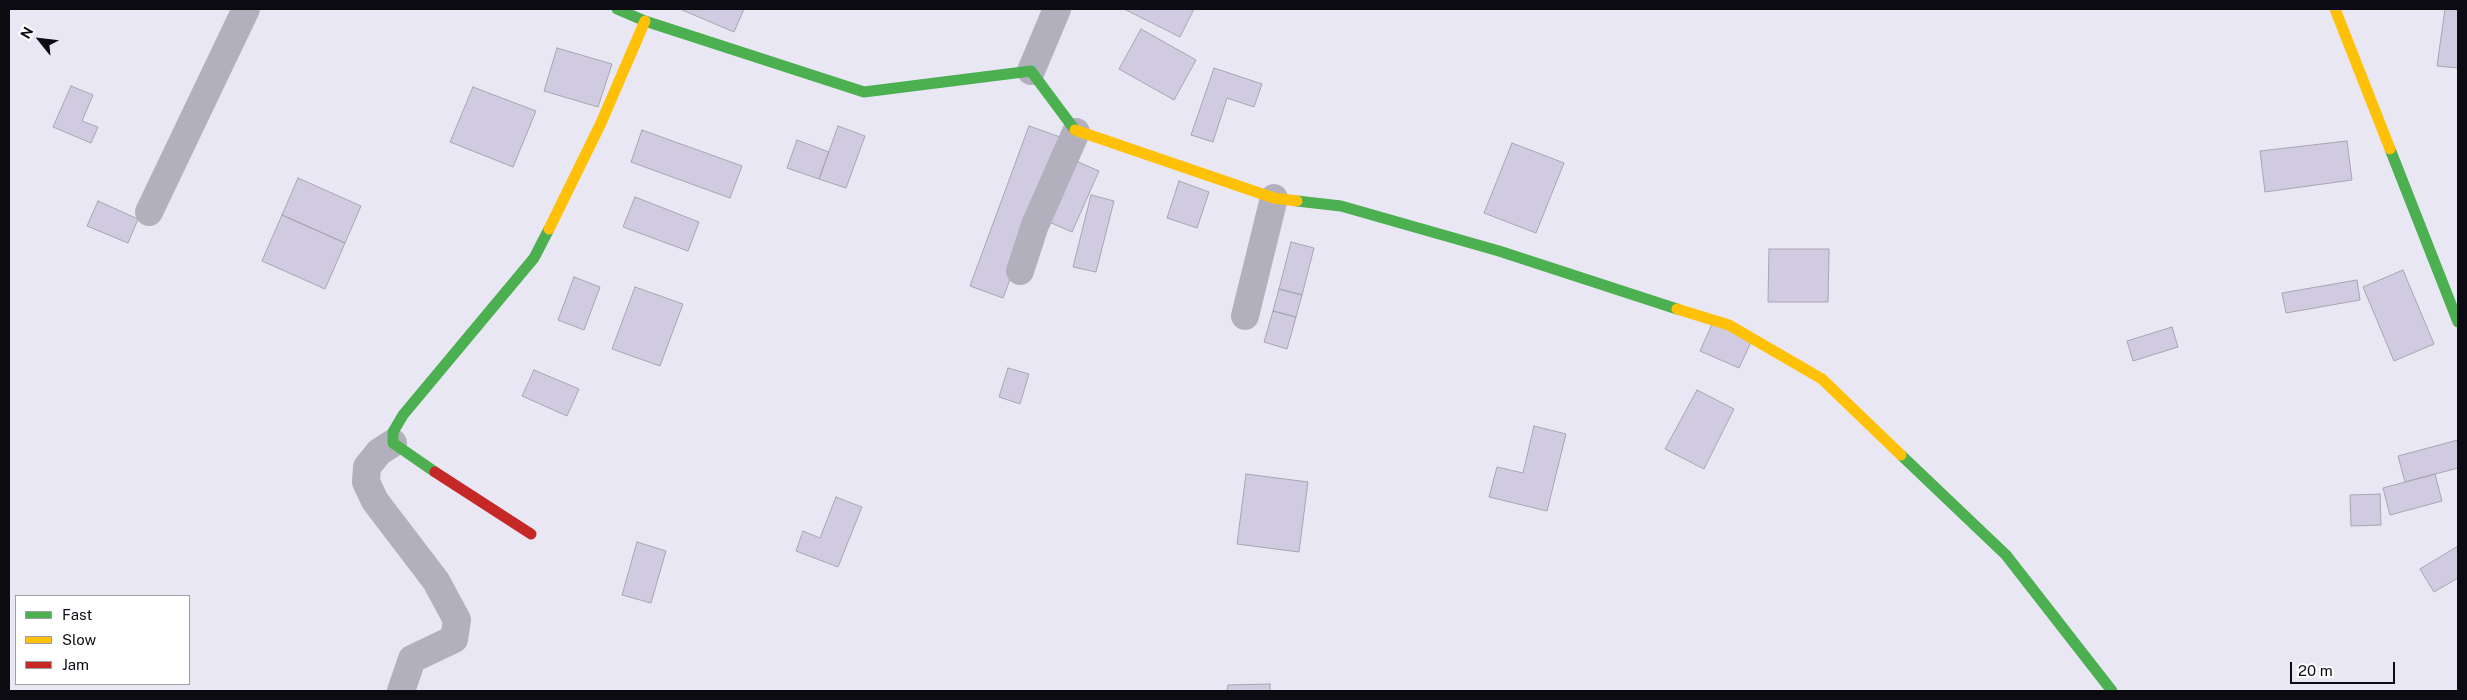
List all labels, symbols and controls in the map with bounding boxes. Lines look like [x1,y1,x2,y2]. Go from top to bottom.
north arrow [15,15,65,65]
text: N [17,24,37,41]
legend [15,595,190,685]
text: Fast [62,606,92,623]
text: Slow [62,631,96,648]
scale bar [2292,652,2397,684]
text: Jam [62,656,89,673]
text: 20 m [2298,662,2333,679]

